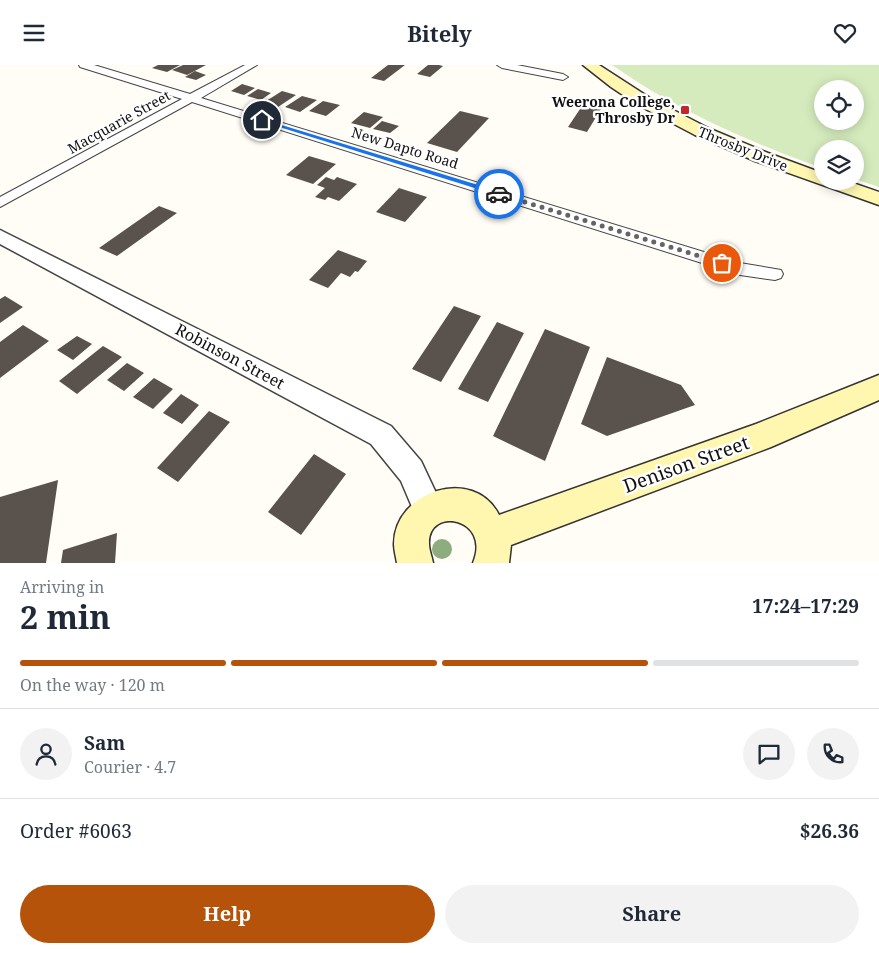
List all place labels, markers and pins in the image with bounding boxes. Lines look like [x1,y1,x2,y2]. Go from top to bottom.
place label: Weerona College, Throsby Dr [552,92,676,127]
pin [241,99,283,141]
marker: Weerona College, Throsby Dr [679,104,691,116]
pin [701,242,743,284]

